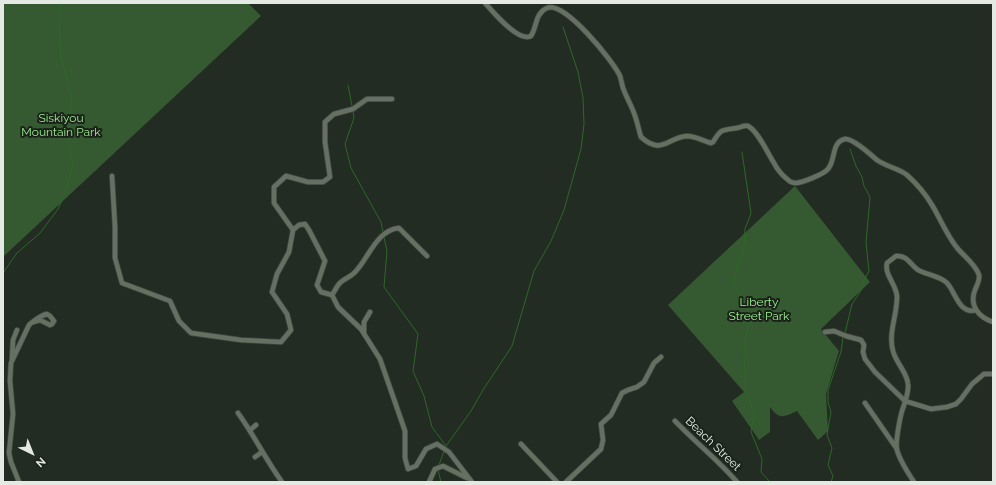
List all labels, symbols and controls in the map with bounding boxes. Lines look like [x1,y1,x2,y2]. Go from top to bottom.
park label: Siskiyou Mountain Park [21,111,101,139]
park label: Liberty Street Park [729,295,789,323]
street label: Beach Street [682,414,744,474]
north arrow [12,433,52,473]
text: N [33,455,48,470]

